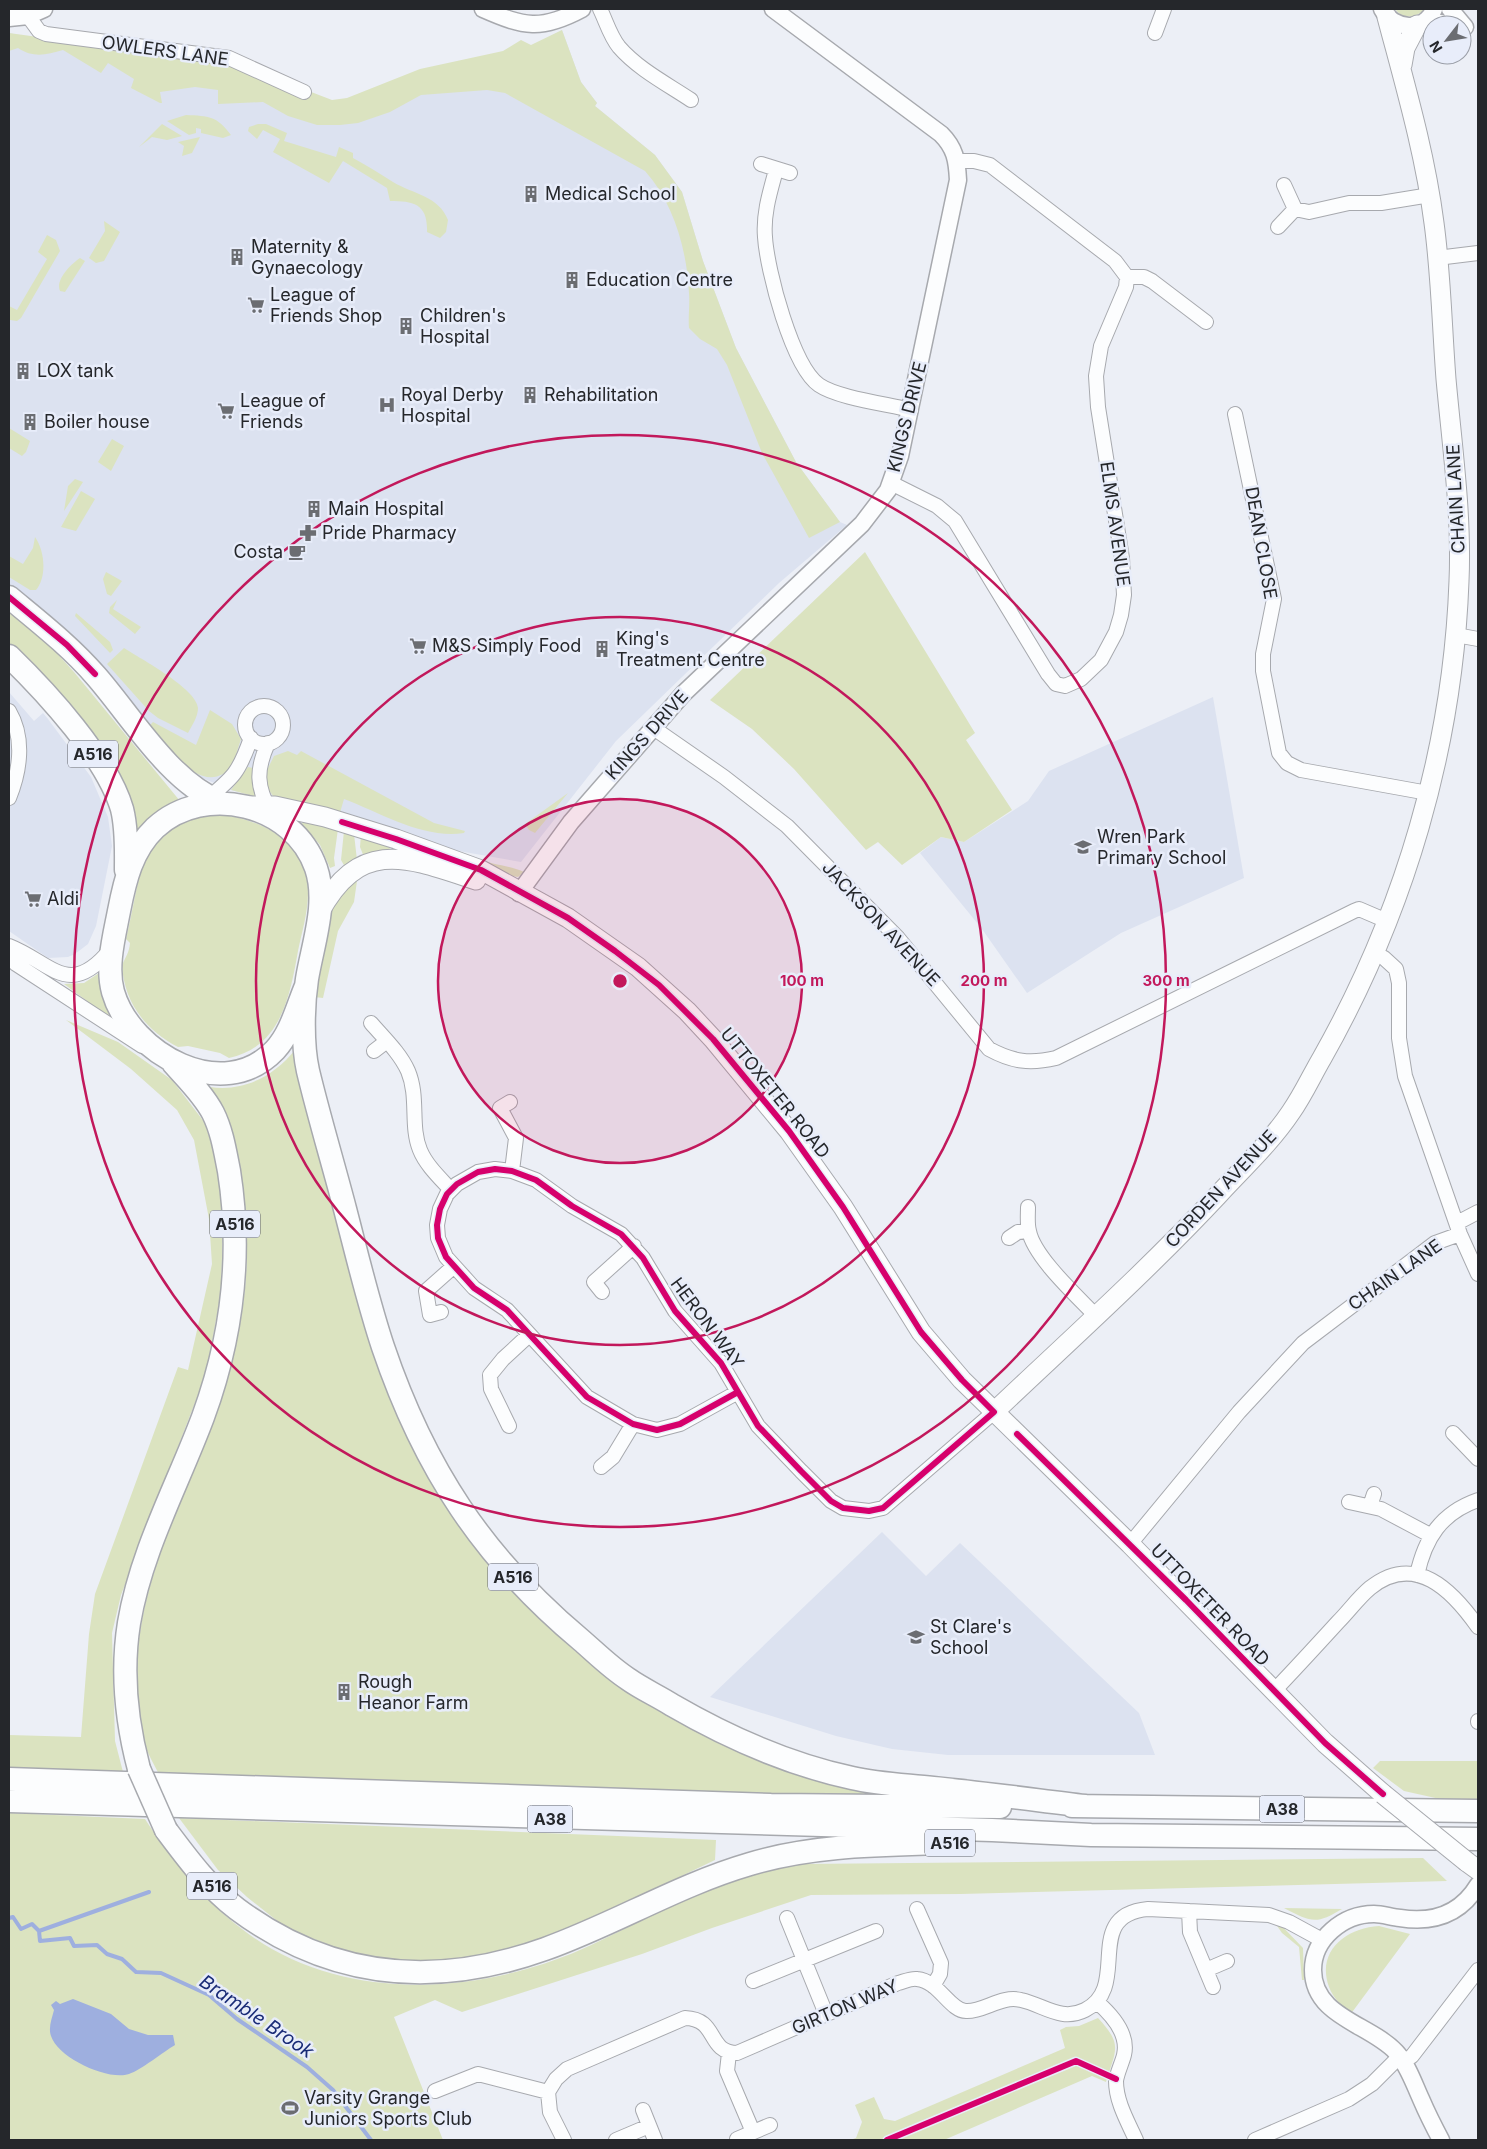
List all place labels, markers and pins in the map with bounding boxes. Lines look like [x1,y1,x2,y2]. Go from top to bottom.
place label: Medical School [545,183,676,204]
building icon: Medical School [521,184,541,204]
place label: Maternity & Gynaecology [251,236,363,278]
building icon: Maternity & Gynaecology [227,247,247,267]
place label: Education Centre [586,269,733,290]
building icon: Education Centre [562,270,582,290]
place label: League of Friends Shop [270,284,382,326]
supermarket icon: League of Friends Shop [246,295,266,315]
place label: Children's Hospital [420,305,506,347]
building icon: Children's Hospital [396,316,416,336]
place label: LOX tank [37,360,114,381]
building icon: LOX tank [13,361,33,381]
place label: Royal Derby Hospital [401,384,504,426]
place label: Rehabilitation [544,384,658,405]
building icon: Rehabilitation [520,385,540,405]
place label: League of Friends [240,390,326,432]
hospital icon: Royal Derby Hospital [377,395,397,415]
supermarket icon: League of Friends [216,401,236,421]
place label: Boiler house [44,411,150,432]
building icon: Boiler house [20,412,40,432]
place label: Main Hospital [328,498,444,519]
building icon: Main Hospital [304,499,324,519]
place label: Pride Pharmacy [322,522,457,543]
pharmacy icon: Pride Pharmacy [298,523,318,543]
place label: Costa [233,541,283,562]
cafe icon: Costa [287,542,307,562]
place label: King's Treatment Centre [616,628,765,670]
place label: M&S Simply Food [432,635,581,656]
supermarket icon: M&S Simply Food [408,636,428,656]
building icon: King's Treatment Centre [592,639,612,659]
place label: Wren Park Primary School [1097,826,1226,868]
school or university icon: Wren Park Primary School [1073,837,1093,857]
place label: Aldi [47,888,79,909]
supermarket icon: Aldi [23,889,43,909]
centre of rings [611,972,629,990]
place label: St Clare's School [930,1616,1012,1658]
school or university icon: St Clare's School [906,1627,926,1647]
place label: Rough Heanor Farm [358,1671,469,1713]
building icon: Rough Heanor Farm [334,1682,354,1702]
place label: Varsity Grange Juniors Sports Club [304,2087,472,2129]
sports icon: Varsity Grange Juniors Sports Club [280,2098,300,2118]

